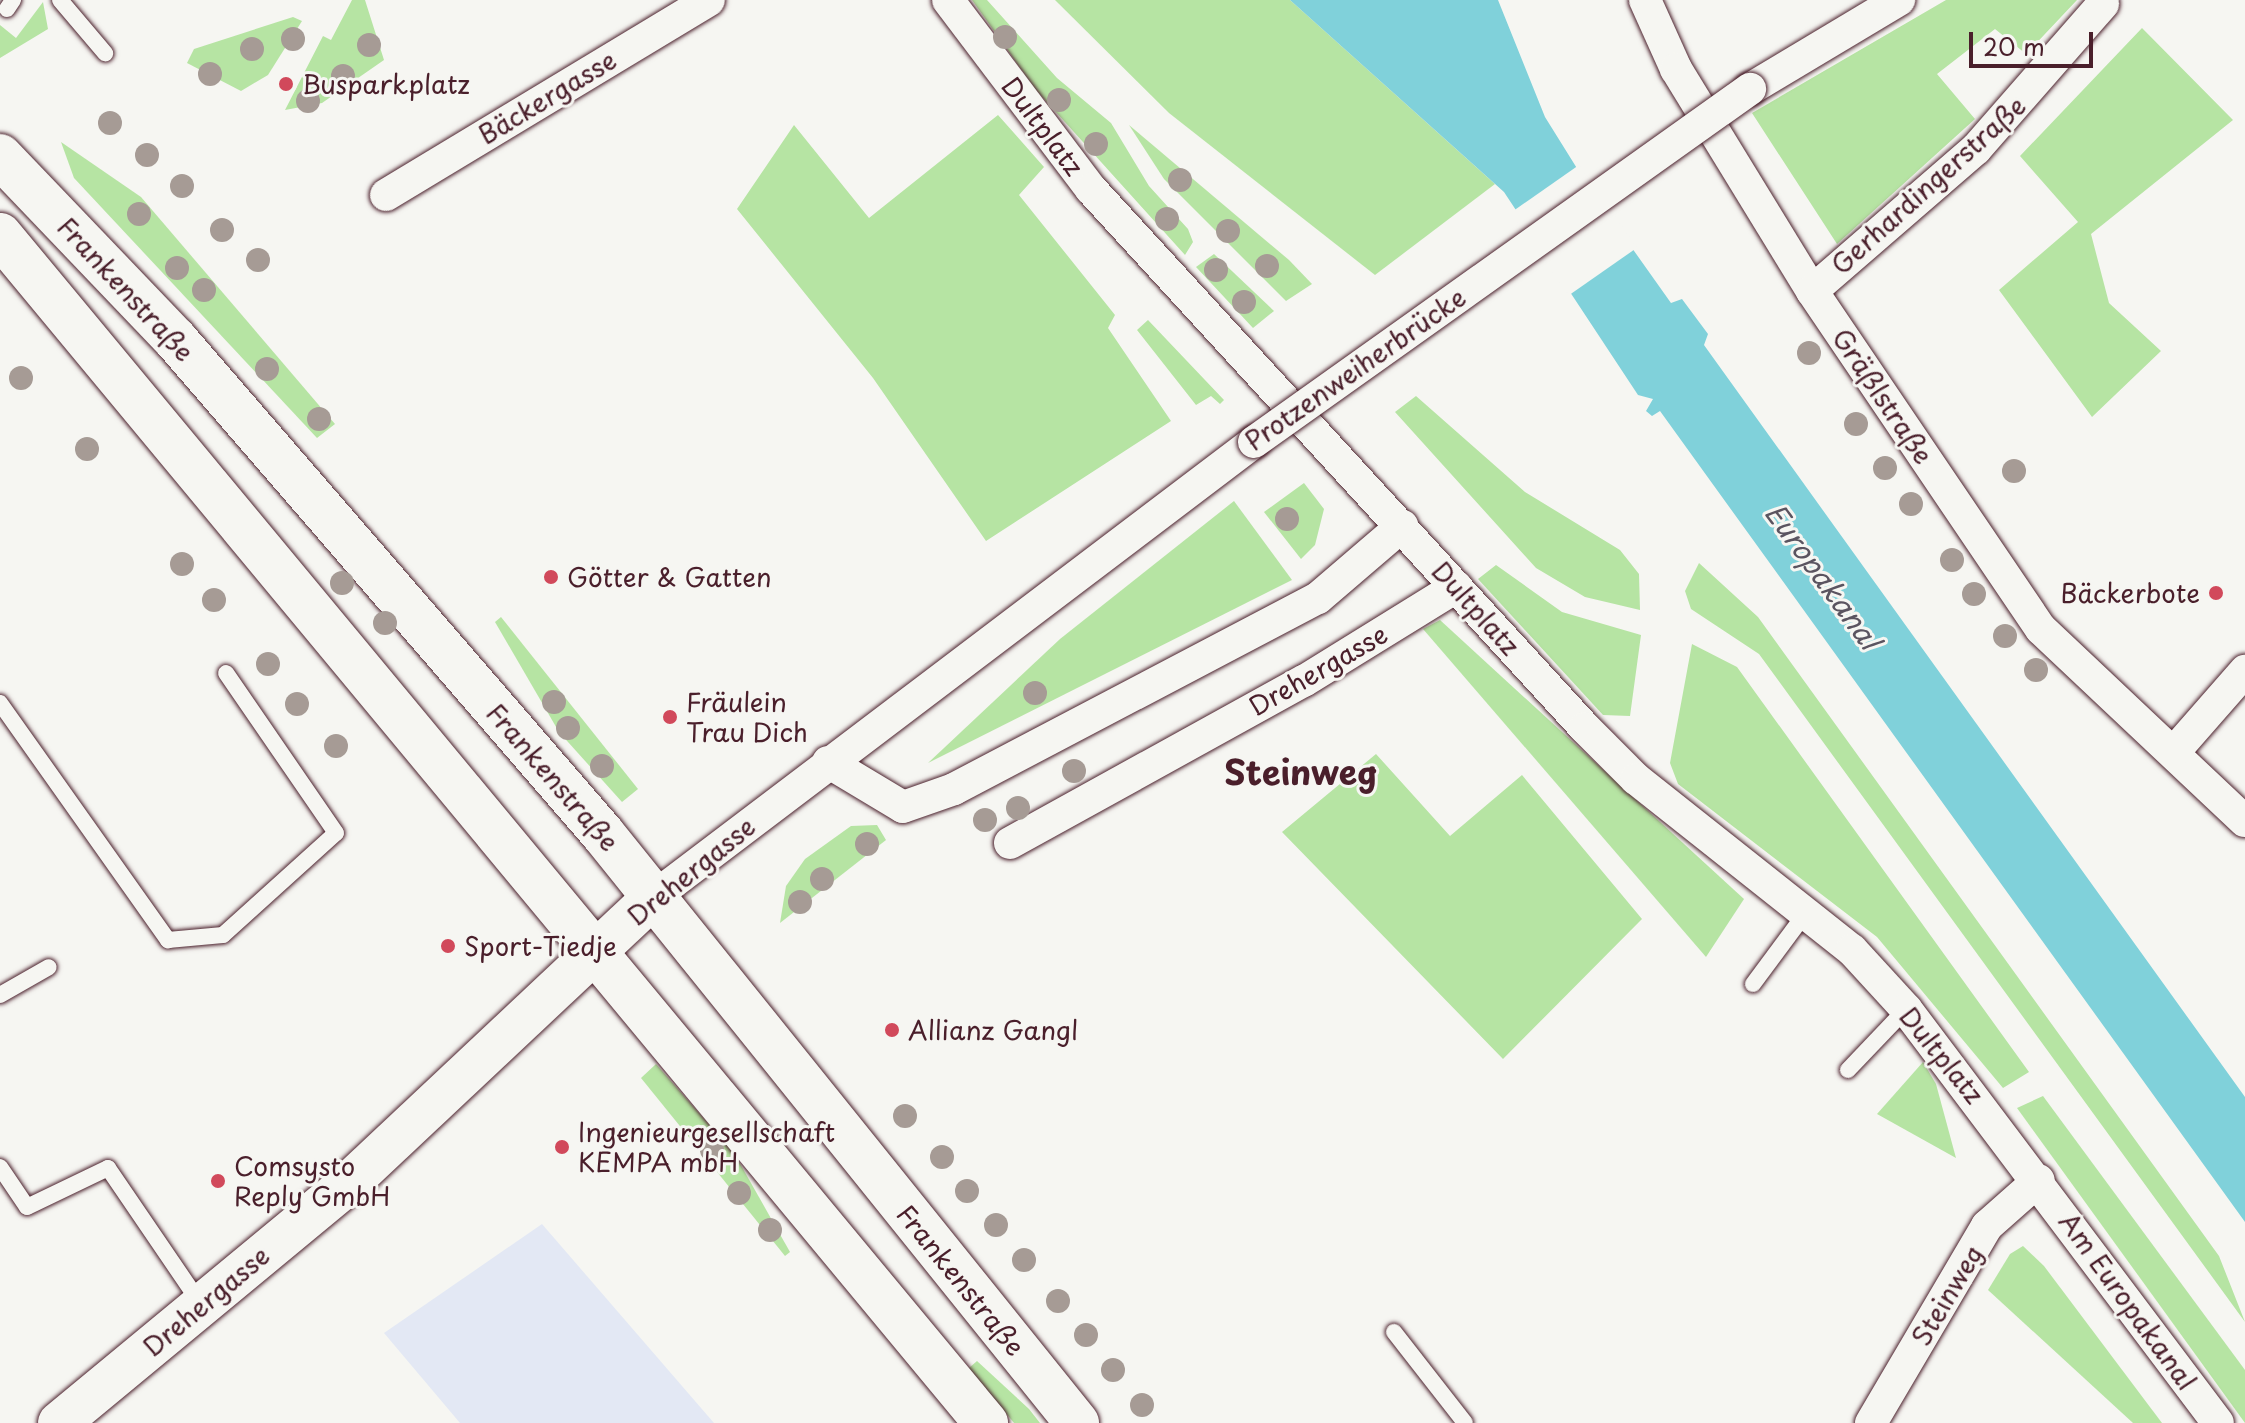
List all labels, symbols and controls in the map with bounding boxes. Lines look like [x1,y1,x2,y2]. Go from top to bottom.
scale bar [1973,16,2097,66]
text: 20 m [1983,28,2045,64]
street label: Bäckergasse [473,44,621,150]
place label: Busparkplatz [302,68,470,100]
street label: Dultplatz [996,71,1090,181]
marker: Busparkplatz [277,75,295,93]
street label: Gerhardingerstraße [1824,90,2032,280]
street label: Frankenstraße [51,211,201,367]
street label: Protzenweiherbrücke [1239,281,1471,457]
street label: Gräßlstraße [1826,322,1940,470]
water label: Europakanal [1759,496,1887,656]
street label: Dultplatz [1426,555,1526,661]
place label: Götter & Gatten [567,561,773,593]
marker: Götter & Gatten [542,568,560,586]
place label: Bäckerbote [2060,577,2200,609]
marker: Bäckerbote [2207,584,2225,602]
street label: Drehergasse [1243,618,1393,722]
place label: Fräulein Trau Dich [686,686,808,748]
street label: Frankenstraße [481,697,625,857]
marker: Fräulein Trau Dich [661,708,679,726]
district label: Steinweg [1224,752,1378,792]
street label: Drehergasse [621,810,761,932]
place label: Sport-Tiedje [464,930,617,962]
marker: Sport-Tiedje [439,937,457,955]
street label: Dultplatz [1894,1000,1990,1110]
place label: Allianz Gangl [908,1014,1077,1046]
marker: Allianz Gangl [883,1021,901,1039]
place label: Ingenieurgesellschaft KEMPA mbH [578,1116,835,1178]
marker: Ingenieurgesellschaft KEMPA mbH [553,1138,571,1156]
place label: Comsysto Reply GmbH [234,1150,390,1212]
marker: Comsysto Reply GmbH [209,1172,227,1190]
street label: Frankenstraße [891,1198,1031,1362]
street label: Am Europakanal [2053,1206,2203,1396]
street label: Drehergasse [137,1239,275,1363]
street label: Steinweg [1905,1239,1989,1351]

